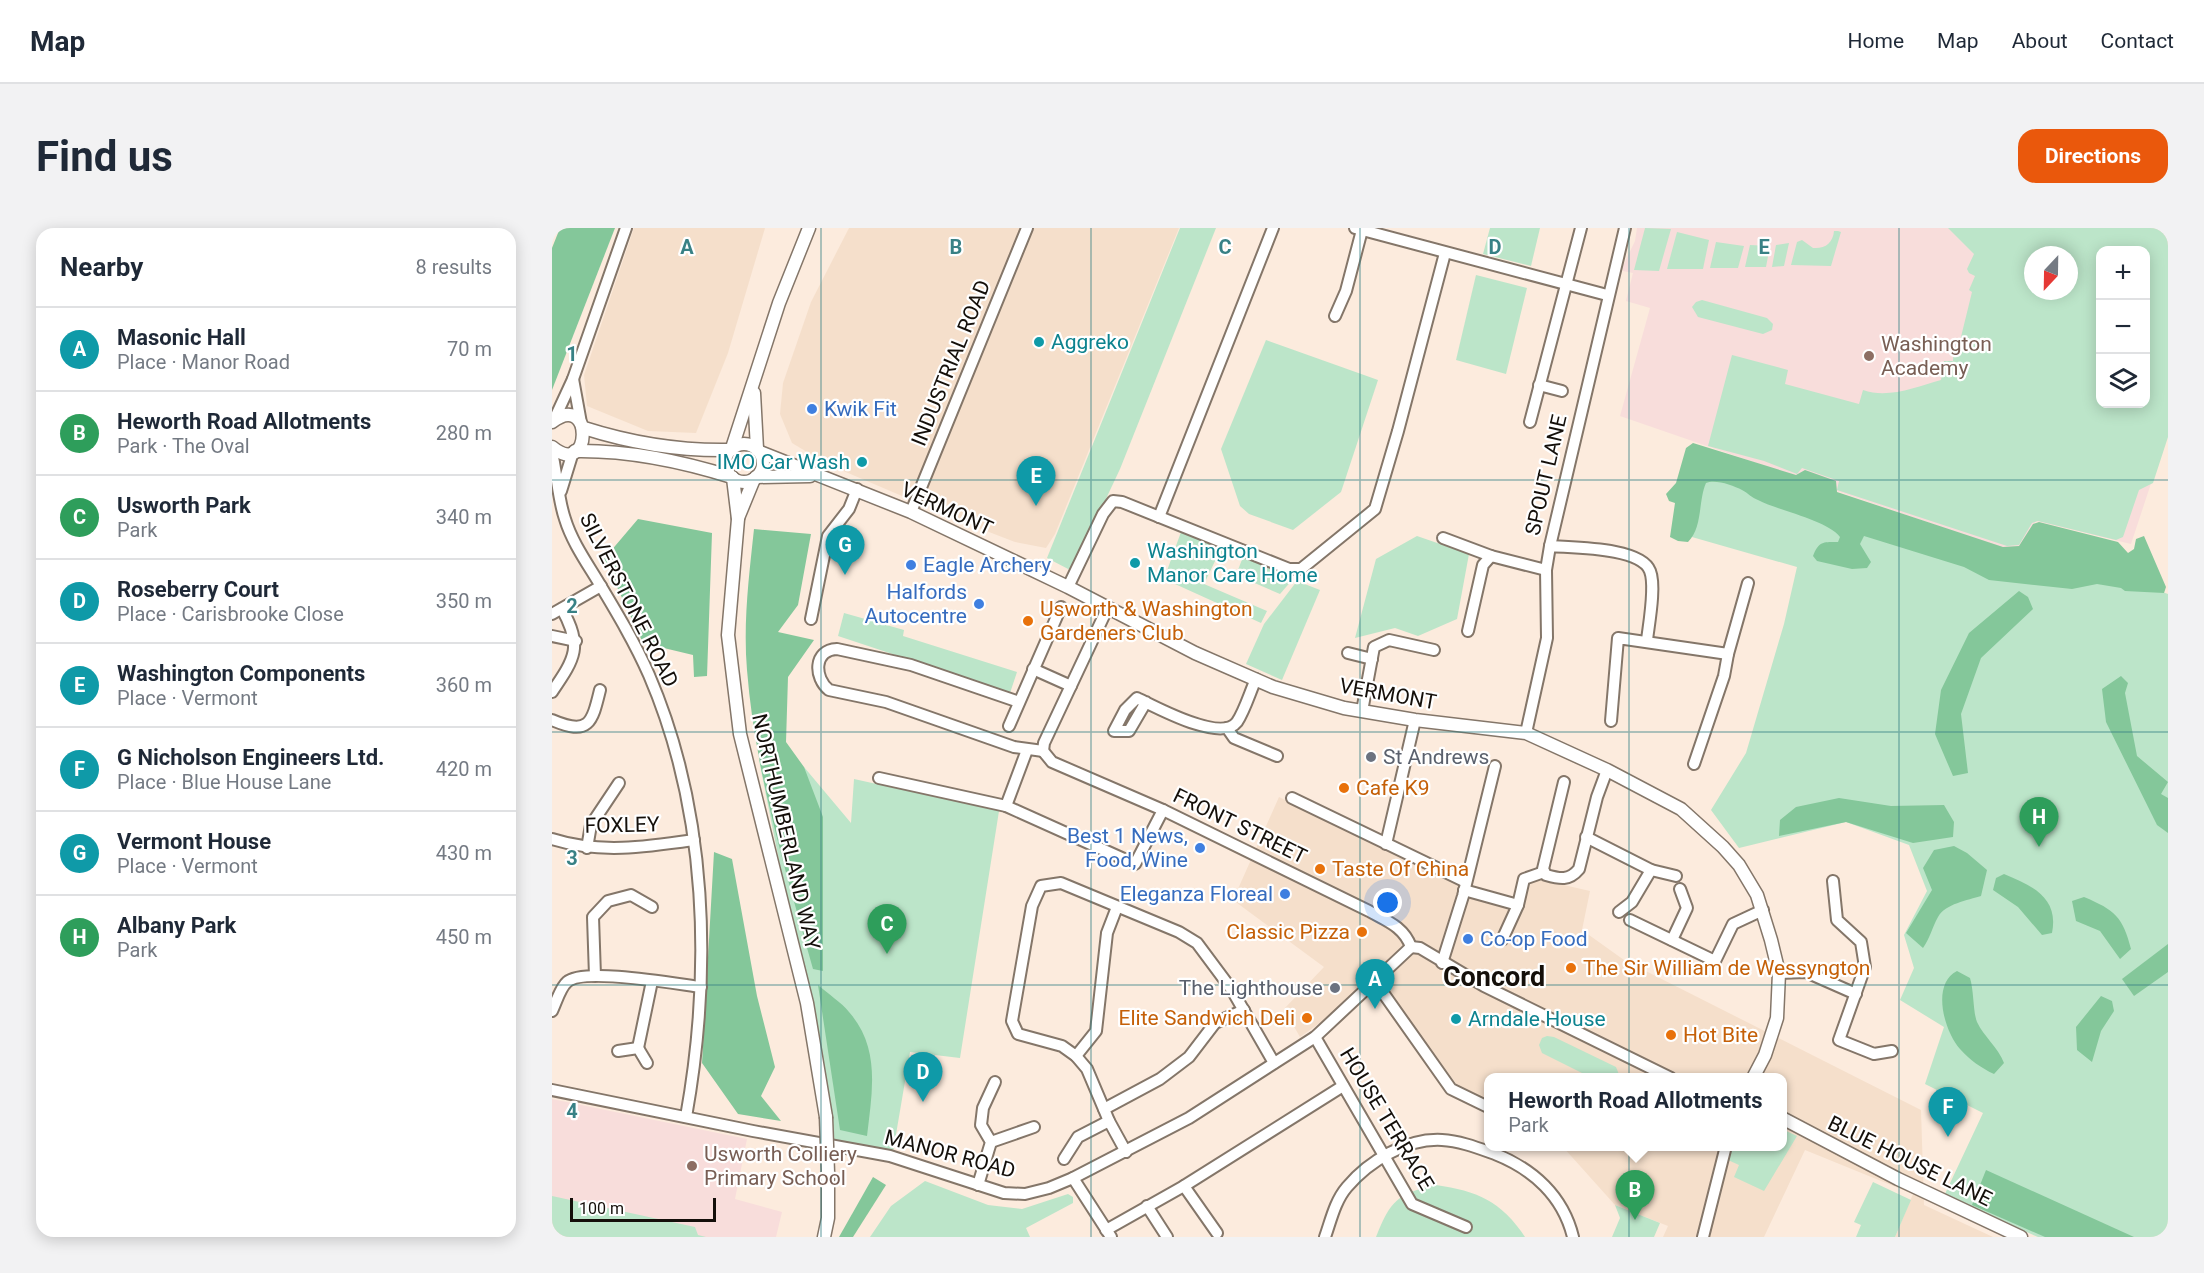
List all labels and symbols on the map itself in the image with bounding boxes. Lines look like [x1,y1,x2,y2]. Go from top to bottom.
text: A [680,235,694,259]
text: B [950,235,962,259]
text: C [1218,235,1232,259]
text: D [1489,235,1502,259]
text: E [1758,235,1770,259]
north arrow [2024,246,2078,300]
street label: INDUSTRIAL ROAD [907,277,995,449]
place label: Aggreko [1051,330,1129,354]
place label: Washington Academy [1881,332,1992,380]
marker: Aggreko [1032,335,1046,349]
text: 1 [566,342,578,366]
marker: Washington Academy [1862,349,1876,363]
place label: Kwik Fit [824,397,897,421]
marker: Kwik Fit [805,402,819,416]
street label: SPOUT LANE [1520,412,1572,538]
place label: IMO Car Wash [717,450,850,474]
marker: IMO Car Wash [855,455,869,469]
pin: E [1016,456,1056,506]
street label: VERMONT [897,477,997,541]
street label: SILVERSTONE ROAD [575,509,683,691]
pin: G [826,526,864,575]
place label: Washington Manor Care Home [1147,539,1318,587]
place label: Eagle Archery [923,553,1051,577]
marker: Washington Manor Care Home [1128,556,1142,570]
marker: Eagle Archery [904,558,918,572]
place label: Halfords Autocentre [865,580,967,628]
text: 2 [566,594,578,618]
marker: Halfords Autocentre [972,597,986,611]
place label: Usworth & Washington Gardeners Club [1040,597,1253,645]
marker: Usworth & Washington Gardeners Club [1021,614,1035,628]
street label: VERMONT [1338,674,1439,714]
street label: NORTHUMBERLAND WAY [747,712,825,953]
place label: St Andrews [1383,745,1489,769]
marker: St Andrews [1364,750,1378,764]
place label: Cafe K9 [1356,776,1429,800]
marker: Cafe K9 [1337,781,1351,795]
street label: FRONT STREET [1169,783,1311,869]
pin: H [2020,798,2058,847]
street label: FOXLEY [584,812,660,838]
place label: Best 1 News, Food, Wine [1067,824,1188,872]
marker: Best 1 News, Food, Wine [1193,841,1207,855]
text: 3 [566,846,578,870]
place label: Taste Of China [1332,857,1469,881]
marker: Taste Of China [1313,862,1327,876]
place label: Eleganza Floreal [1120,882,1273,906]
marker: Eleganza Floreal [1278,887,1292,901]
your location [1373,888,1402,917]
pin: C [868,904,906,954]
place label: Classic Pizza [1226,920,1350,944]
marker: Classic Pizza [1355,925,1369,939]
place label: Co-op Food [1480,927,1588,951]
marker: Co-op Food [1461,932,1475,946]
place label: The Sir William de Wessyngton [1583,956,1870,980]
pin: A [1356,960,1394,1009]
district label: Concord [1443,961,1545,993]
marker: The Sir William de Wessyngton [1564,961,1578,975]
place label: The Lighthouse [1179,976,1323,1000]
marker: The Lighthouse [1328,981,1342,995]
place label: Elite Sandwich Deli [1119,1006,1295,1030]
place label: Arndale House [1468,1007,1606,1031]
marker: Elite Sandwich Deli [1300,1011,1314,1025]
marker: Arndale House [1449,1012,1463,1026]
place label: Hot Bite [1683,1023,1758,1047]
marker: Hot Bite [1664,1028,1678,1042]
street label: HOUSE TERRACE [1335,1043,1439,1195]
pin: D [904,1052,943,1102]
pin: F [1928,1088,1968,1137]
text: 4 [566,1099,578,1123]
street label: BLUE HOUSE LANE [1824,1111,1996,1211]
street label: MANOR ROAD [882,1125,1018,1183]
place label: Usworth Colliery Primary School [704,1142,857,1190]
marker: Usworth Colliery Primary School [685,1159,699,1173]
pin: B [1616,1170,1654,1220]
scale bar [570,1195,716,1222]

